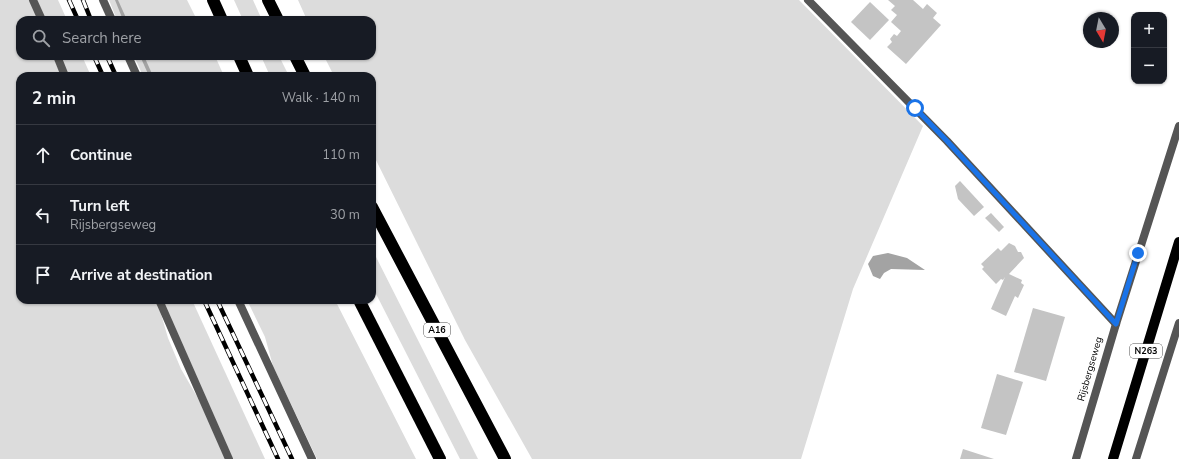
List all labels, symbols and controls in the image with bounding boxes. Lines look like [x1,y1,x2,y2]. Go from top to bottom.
north arrow [1083,12,1119,48]
map controls [1131,12,1167,84]
button: + [1131,12,1167,48]
search box [16,16,376,60]
icon: search [30,27,52,49]
text: Search here [62,28,142,48]
button: − [1131,48,1167,84]
text: 2 min [32,87,76,110]
text: Walk · 140 m [282,89,360,107]
route start [906,99,924,117]
icon: ahead [32,144,54,166]
text: Continue [70,145,132,165]
text: 110 m [322,146,360,164]
text: Turn left [70,196,129,216]
icon: left [32,204,54,226]
text: 30 m [330,206,360,224]
text: Rijsbergseweg [70,216,156,234]
route end [1129,244,1147,262]
icon: arrive [32,264,54,286]
text: Arrive at destination [70,265,213,285]
road number: A16 [424,323,450,337]
street label: Rijsbergseweg [1074,335,1106,403]
road number: N263 [1130,344,1162,358]

